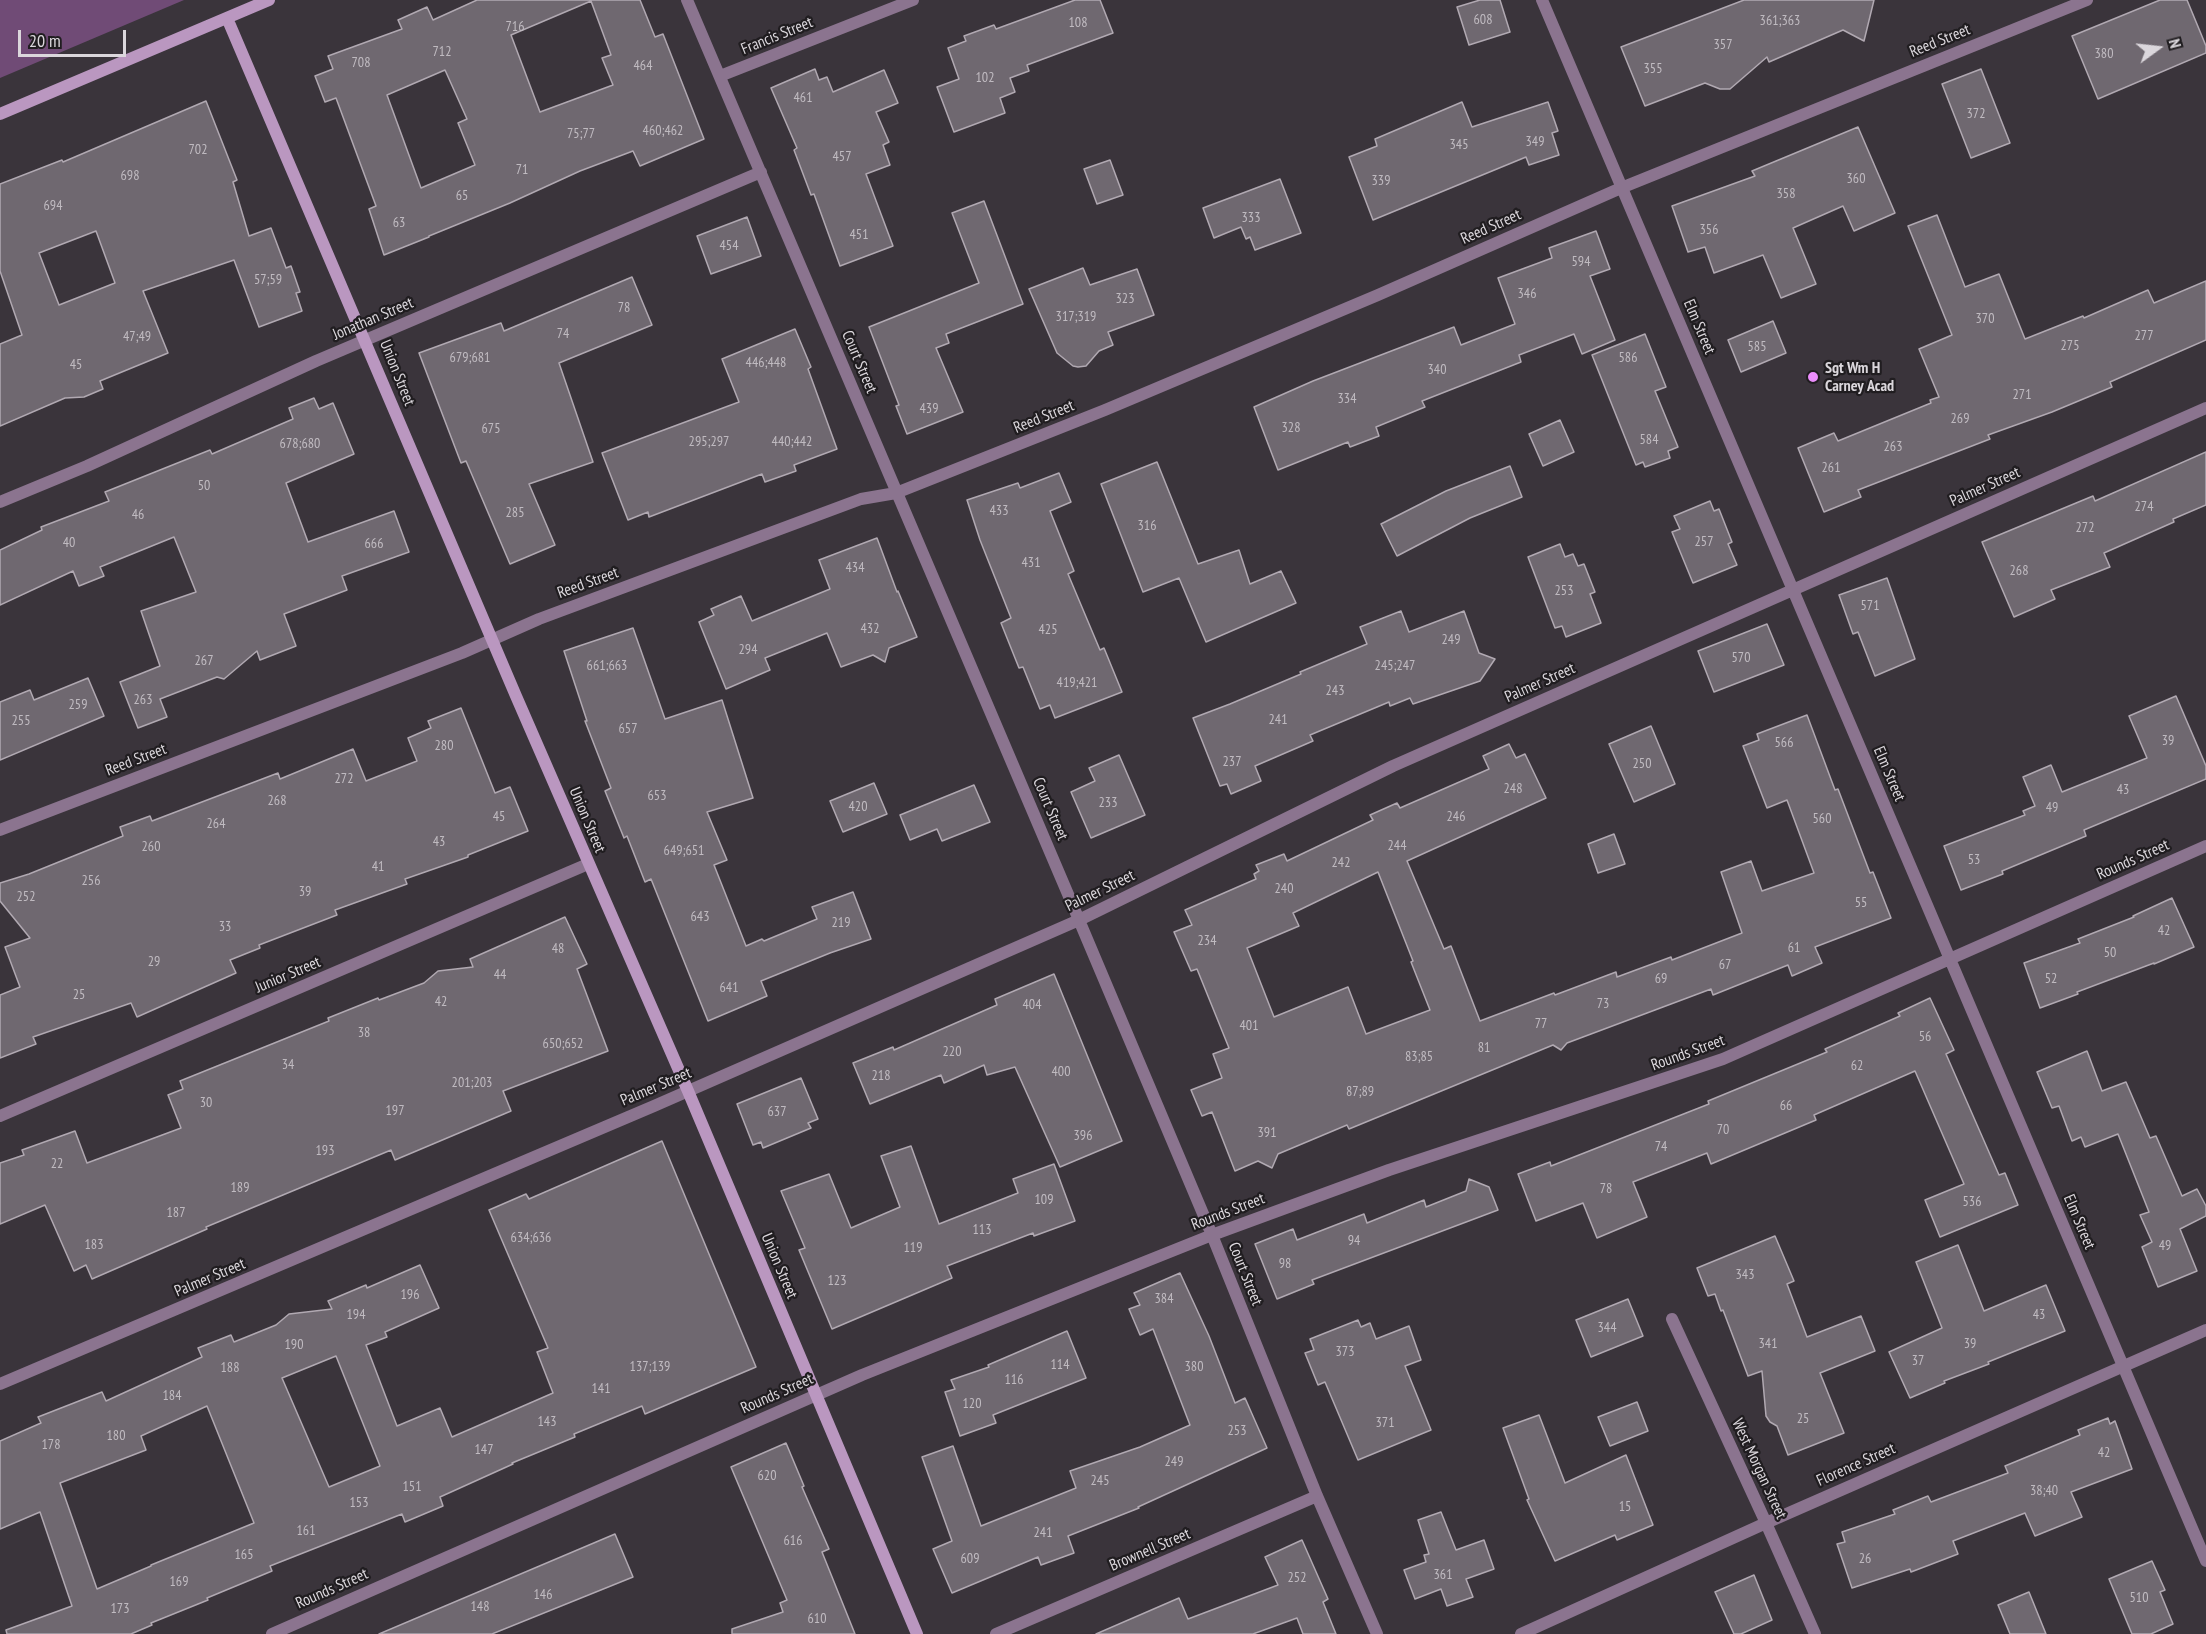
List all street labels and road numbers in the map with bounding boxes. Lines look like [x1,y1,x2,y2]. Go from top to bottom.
street label: Francis Street [738,13,816,59]
street label: Reed Street [1907,20,1973,62]
street label: Reed Street [1458,205,1524,249]
street label: Jonathan Street [330,293,416,345]
street label: Elm Street [1679,297,1719,357]
street label: Court Street [837,328,881,396]
street label: Union Street [375,337,419,409]
street label: Reed Street [1011,396,1077,438]
street label: Palmer Street [1947,463,2023,511]
street label: Reed Street [555,563,621,603]
street label: Palmer Street [1502,659,1578,707]
street label: Reed Street [103,740,169,780]
street label: Elm Street [1869,744,1909,804]
street label: Court Street [1028,775,1072,843]
street label: Union Street [565,784,609,856]
street label: Rounds Street [2094,836,2172,884]
street label: Palmer Street [1062,866,1138,916]
street label: Junior Street [252,953,324,997]
street label: Rounds Street [1649,1031,1727,1075]
street label: Palmer Street [618,1064,694,1110]
street label: Rounds Street [1189,1189,1267,1235]
street label: Elm Street [2059,1192,2099,1252]
street label: Union Street [757,1230,801,1302]
street label: Court Street [1224,1240,1266,1308]
street label: Palmer Street [172,1255,248,1301]
street label: Rounds Street [738,1370,816,1418]
street label: West Morgan Street [1727,1416,1791,1522]
street label: Florence Street [1814,1439,1898,1491]
street label: Brownell Street [1107,1524,1193,1576]
street label: Rounds Street [293,1565,371,1613]

